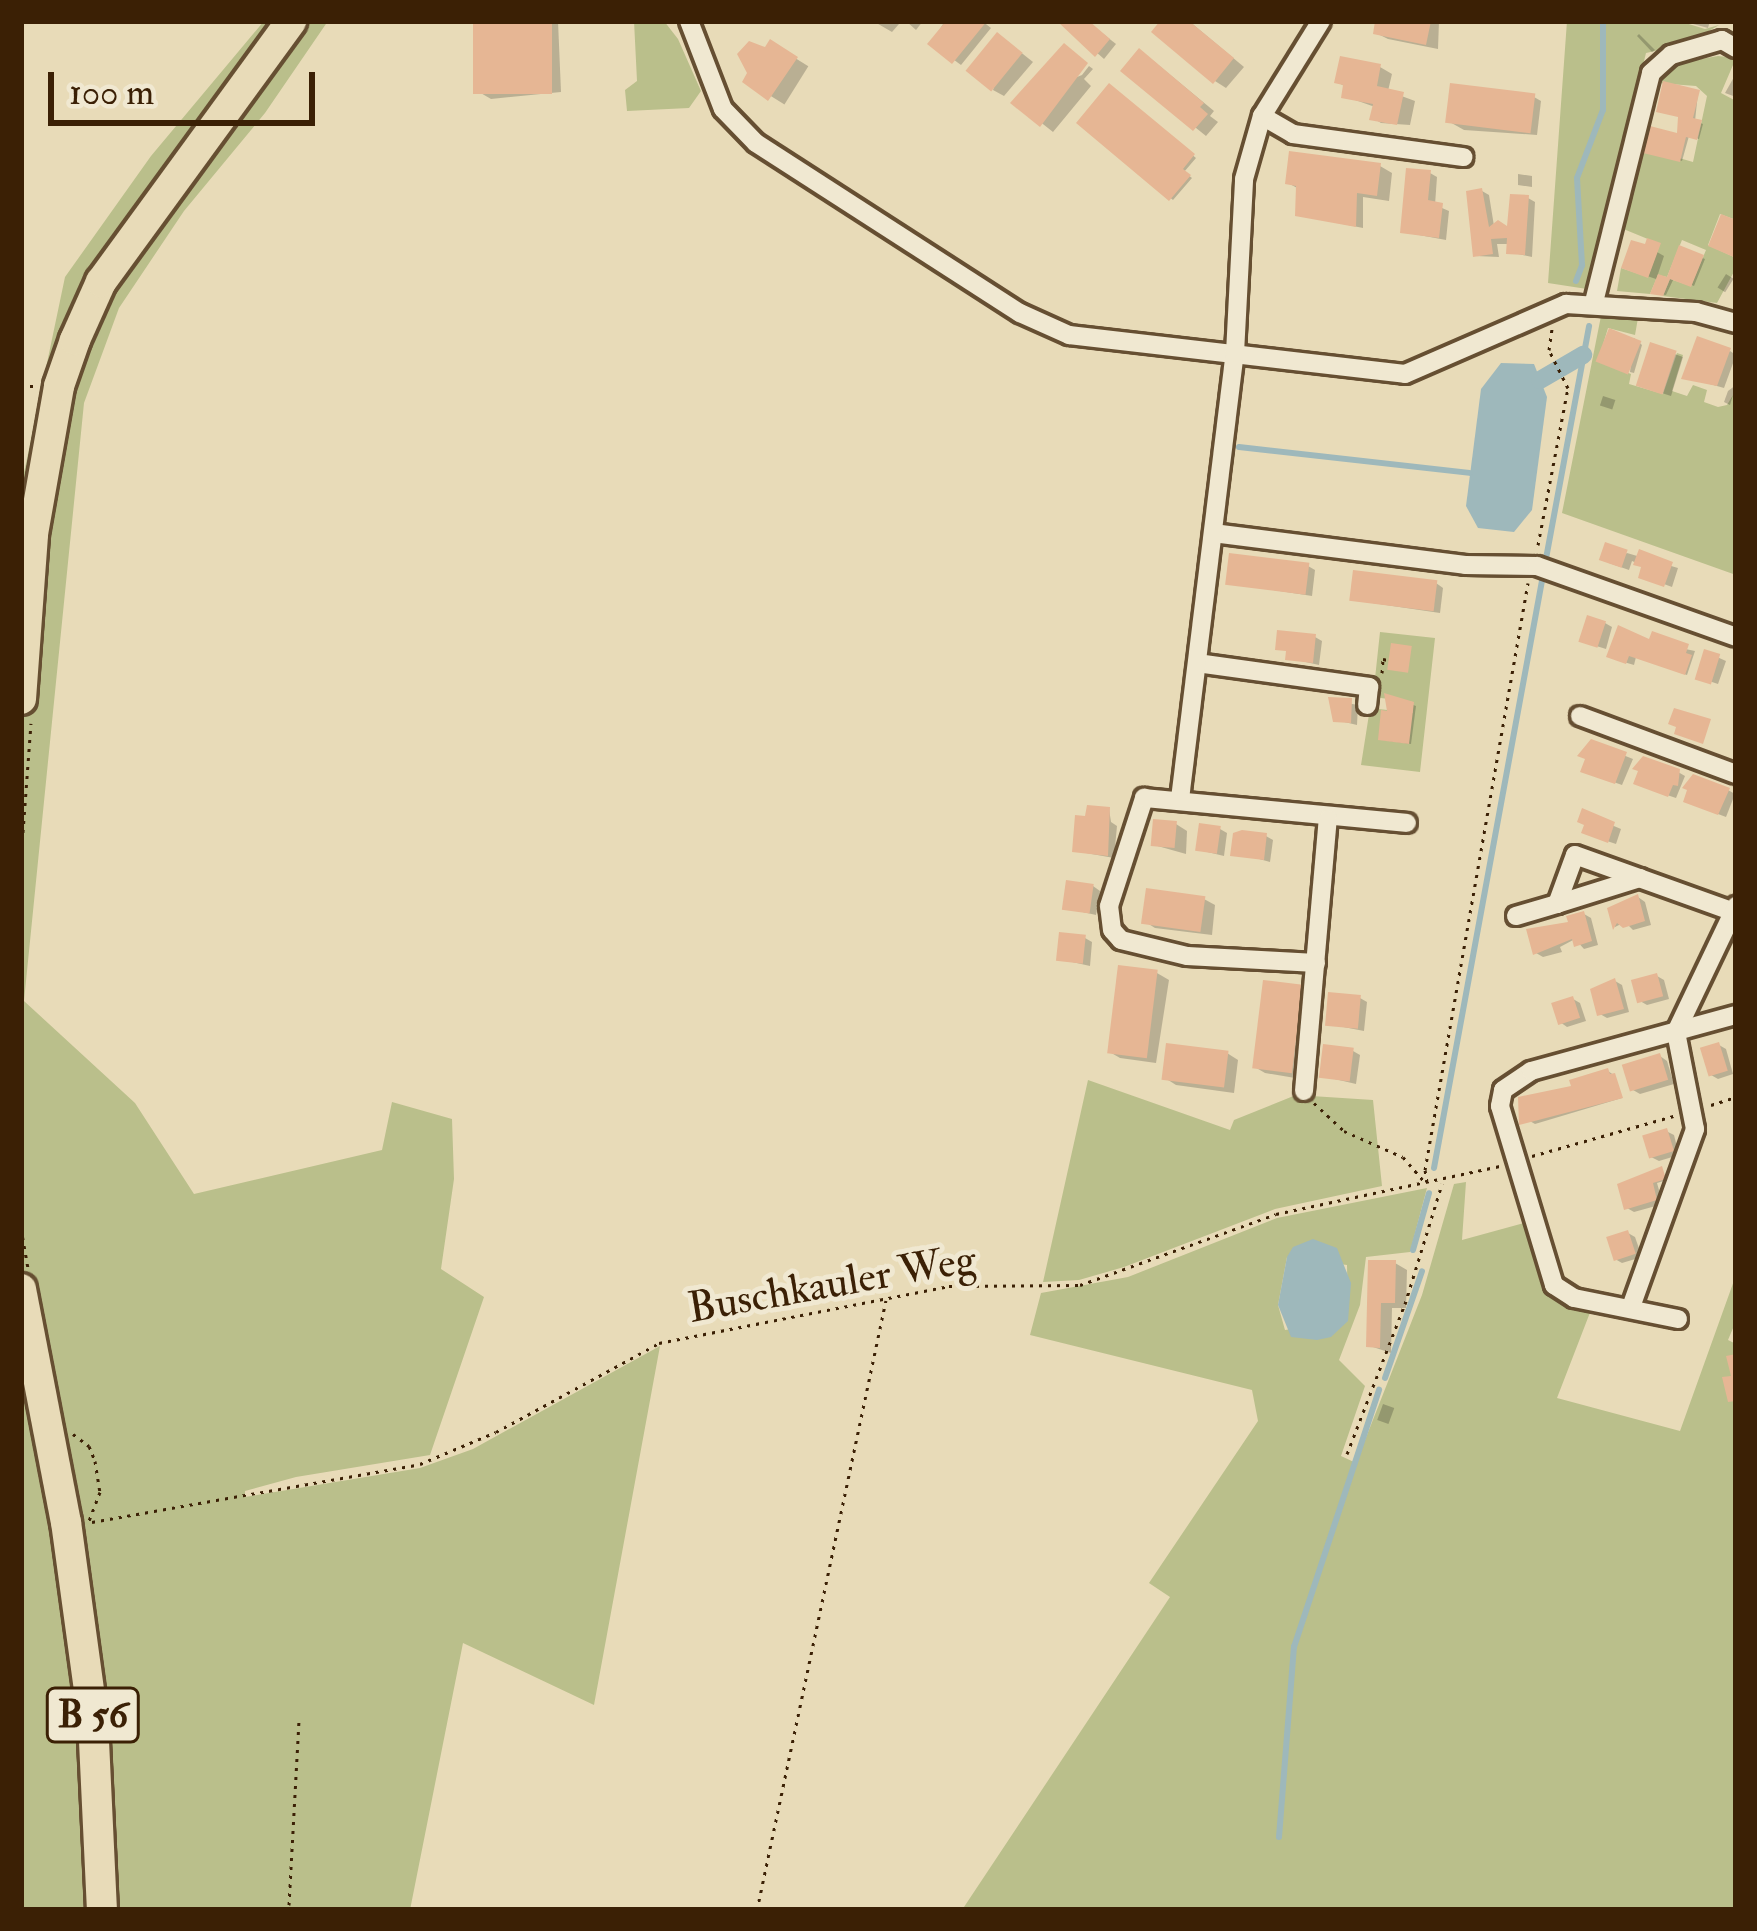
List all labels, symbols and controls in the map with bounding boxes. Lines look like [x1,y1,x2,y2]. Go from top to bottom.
scale bar [54,48,321,122]
text: 100 m [69,70,154,115]
street label: Buschkauler Weg [684,1234,980,1334]
road number: B 56 [45,1682,141,1748]

